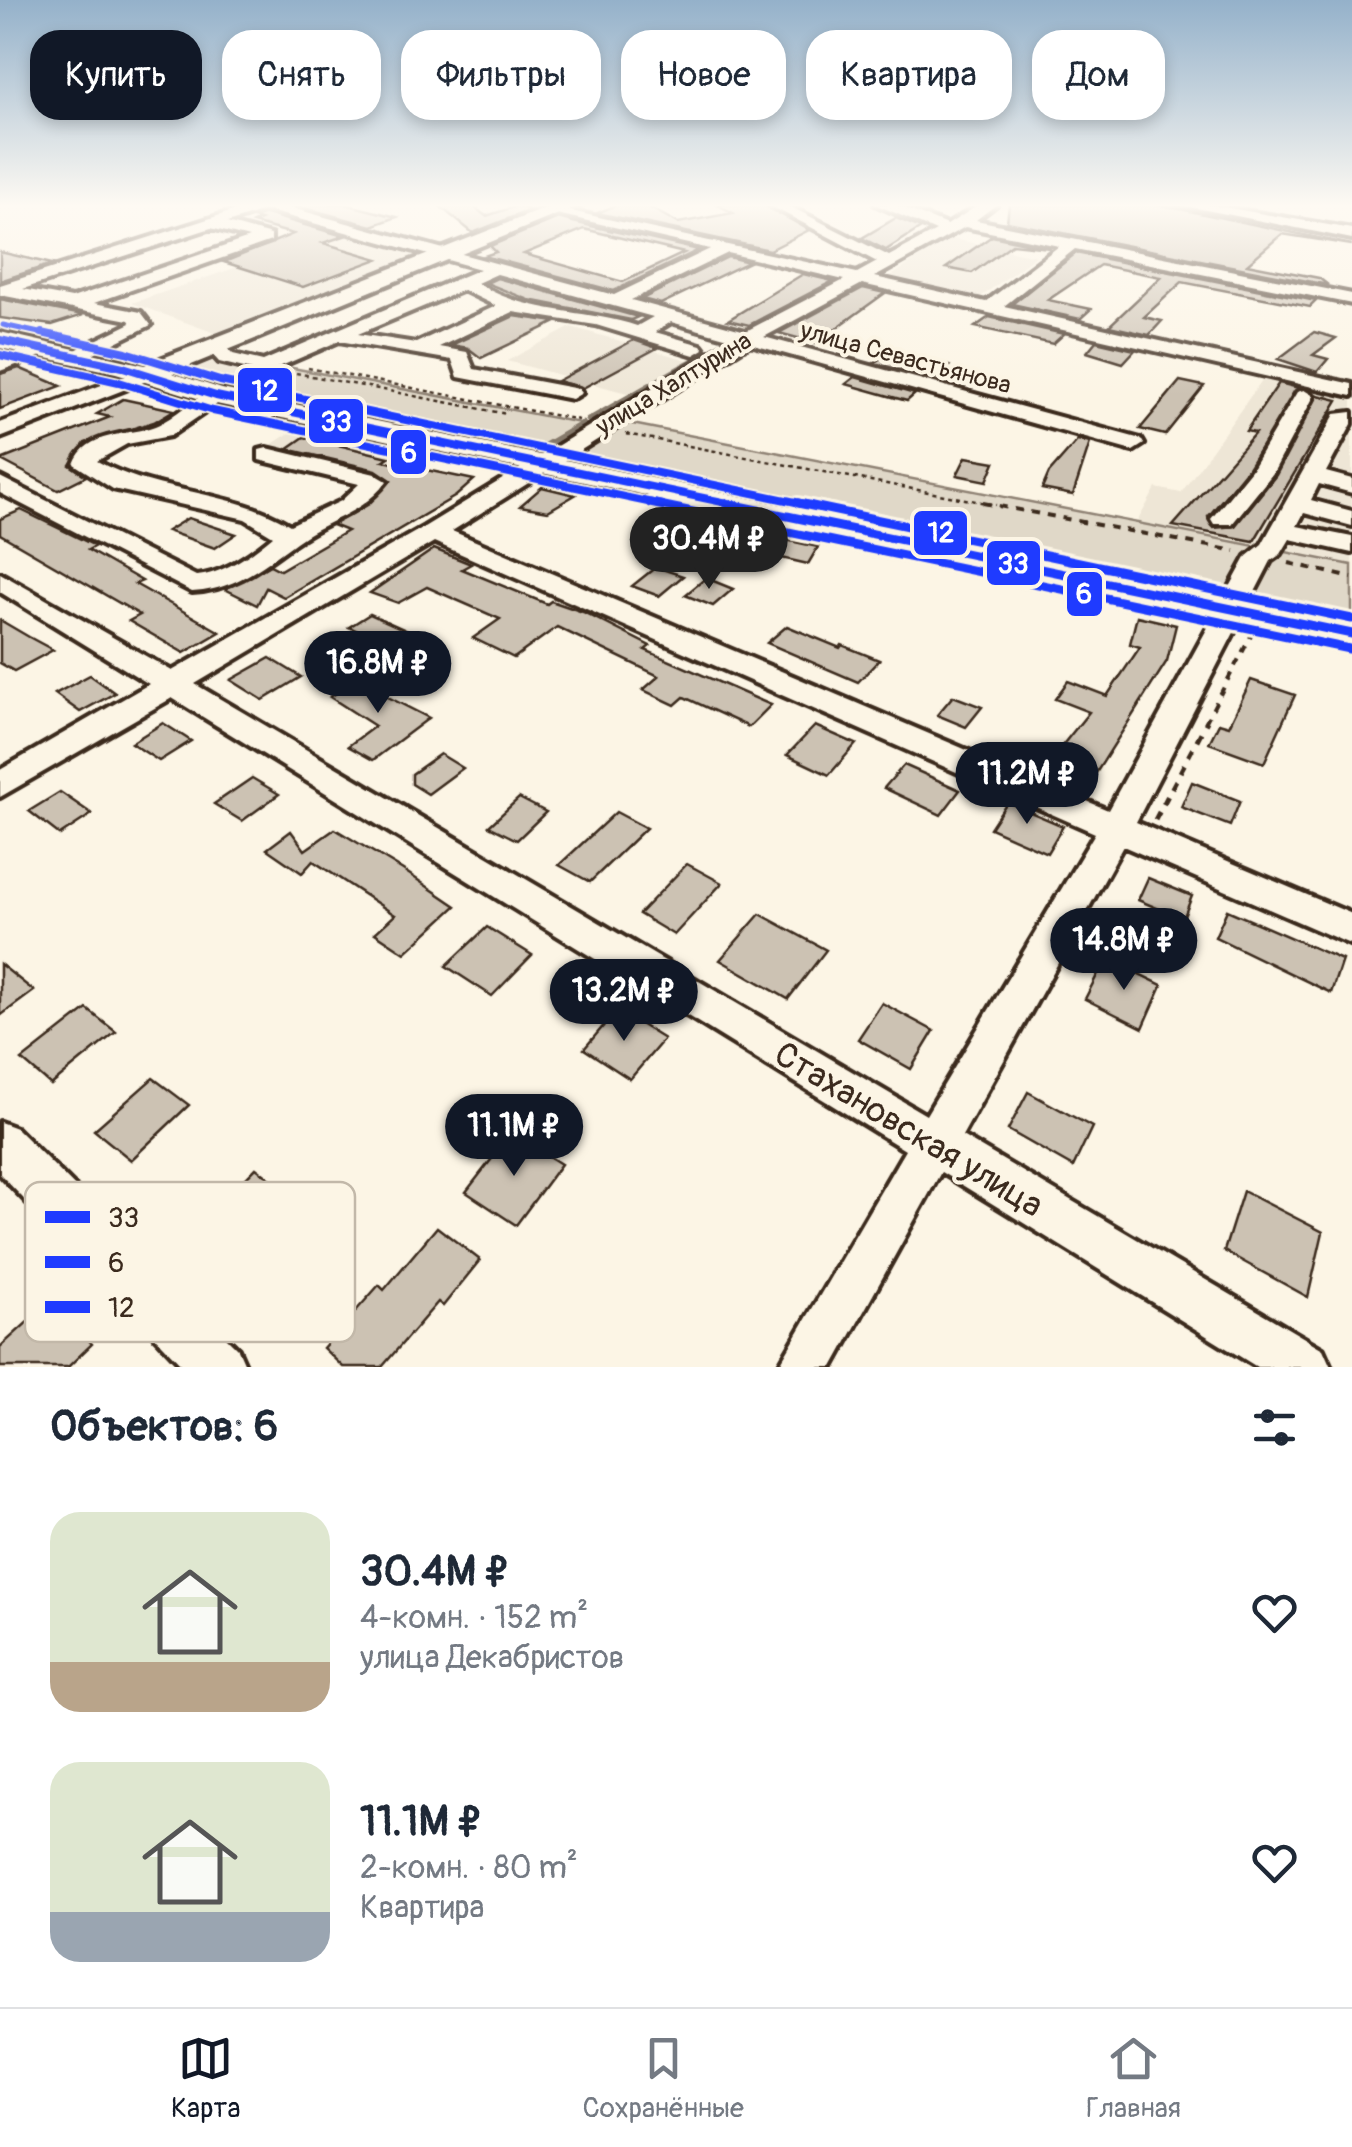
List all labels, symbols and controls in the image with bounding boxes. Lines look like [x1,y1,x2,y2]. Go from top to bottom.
chip: Купить [30,30,202,120]
chip: Снять [222,30,381,120]
chip: Фильтры [401,30,601,120]
chip: Новое [621,30,786,120]
chip: Квартира [806,30,1012,120]
chip: Дом [1032,30,1165,120]
street label: улица Севастьянова [796,315,1015,402]
street label: улица Халтурина [589,326,757,443]
line badge: 12 [236,366,294,414]
text: 12 [252,374,278,409]
line badge: 33 [307,397,365,445]
text: 33 [320,405,352,440]
line badge: 6 [389,428,428,476]
text: 6 [401,436,417,471]
pin: 30.4M ₽ [617,507,801,592]
line badge: 12 [912,509,969,557]
text: 12 [928,516,954,551]
text: 30.4M ₽ [652,519,766,559]
line badge: 33 [985,539,1042,587]
text: 33 [997,547,1029,582]
line badge: 6 [1065,570,1104,618]
text: 6 [1076,577,1092,612]
pin: 16.8M ₽ [286,631,470,716]
text: 16.8M ₽ [326,643,430,683]
pin: 11.2M ₽ [935,742,1119,827]
text: 11.2M ₽ [977,754,1077,794]
pin: 14.8M ₽ [1032,908,1216,993]
text: 14.8M ₽ [1072,920,1176,960]
pin: 13.2M ₽ [532,959,716,1044]
text: 13.2M ₽ [572,971,676,1011]
street label: Стахановская улица [766,1032,1051,1228]
pin: 11.1M ₽ [422,1094,606,1179]
text: 11.1M ₽ [467,1106,561,1146]
legend [25,1182,355,1342]
text: 33 [108,1201,139,1236]
text: 6 [108,1246,124,1281]
text: 12 [108,1291,135,1326]
icon: filters [1247,1400,1302,1455]
text: Объектов: 6 [50,1401,278,1453]
text: 30.4M ₽ [360,1546,510,1598]
icon: home [130,1552,250,1672]
icon: heart [1247,1585,1302,1640]
text: 4-комн. · 152 m² [360,1598,588,1638]
text: улица Декабристов [360,1638,624,1678]
text: 11.1M ₽ [360,1796,483,1848]
icon: home [130,1802,250,1922]
icon: heart [1247,1835,1302,1890]
text: 2-комн. · 80 m² [360,1848,578,1888]
text: Квартира [360,1888,484,1928]
tab: Карта [171,2031,240,2126]
tab: Сохранённые [582,2031,744,2126]
tab: Главная [1086,2031,1181,2126]

